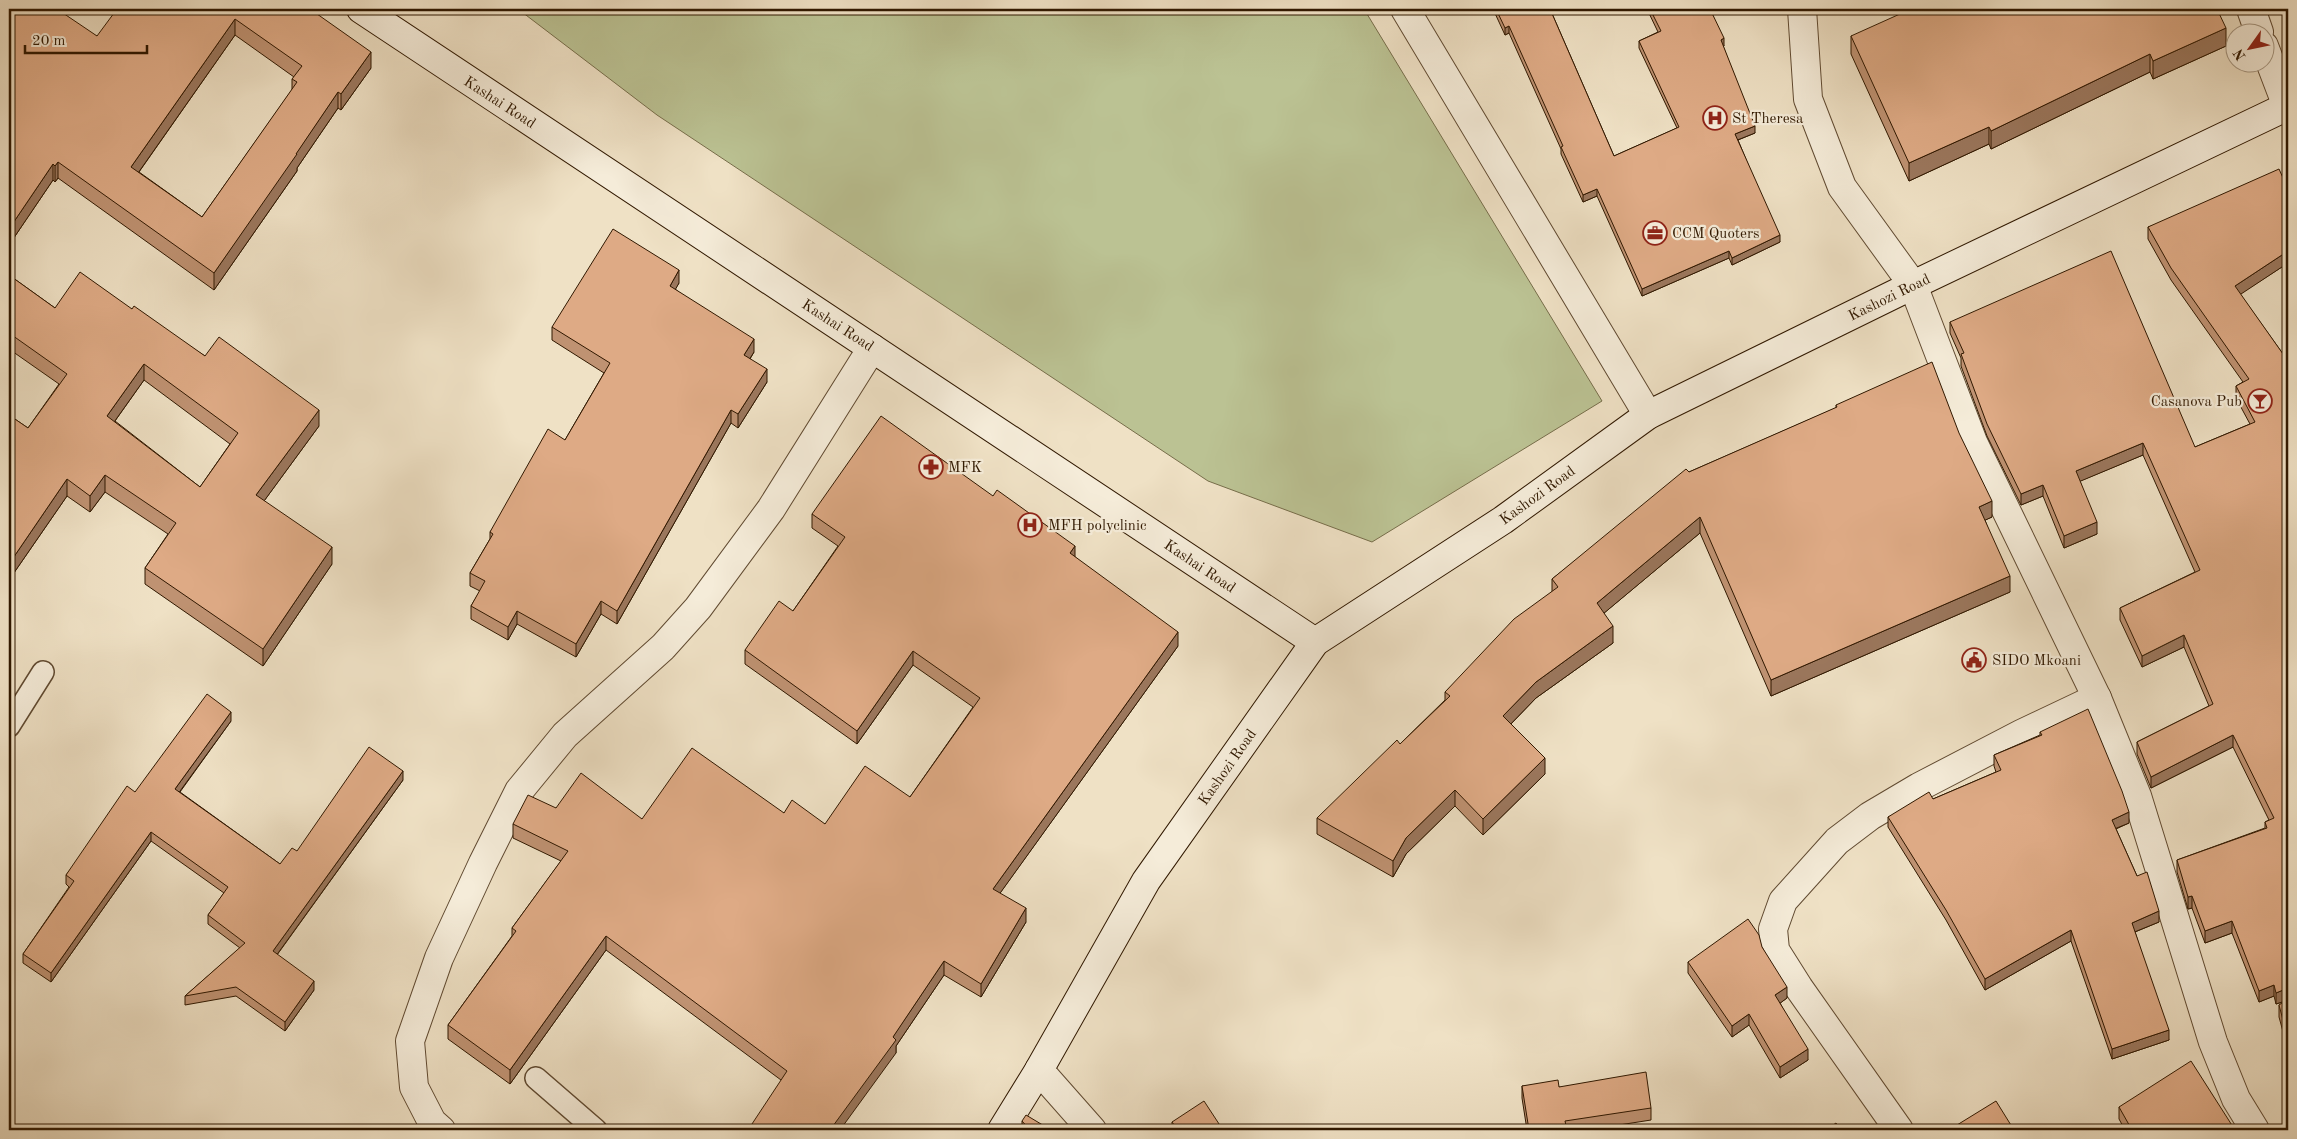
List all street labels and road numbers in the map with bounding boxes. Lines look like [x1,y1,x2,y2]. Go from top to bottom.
street label: Kashai Road [460,74,538,132]
street label: Kashozi Road [1846,272,1933,325]
street label: Kashai Road [798,297,876,355]
street label: Kashozi Road [1497,464,1578,528]
street label: Kashai Road [1161,538,1238,597]
street label: Kashozi Road [1197,727,1260,809]

